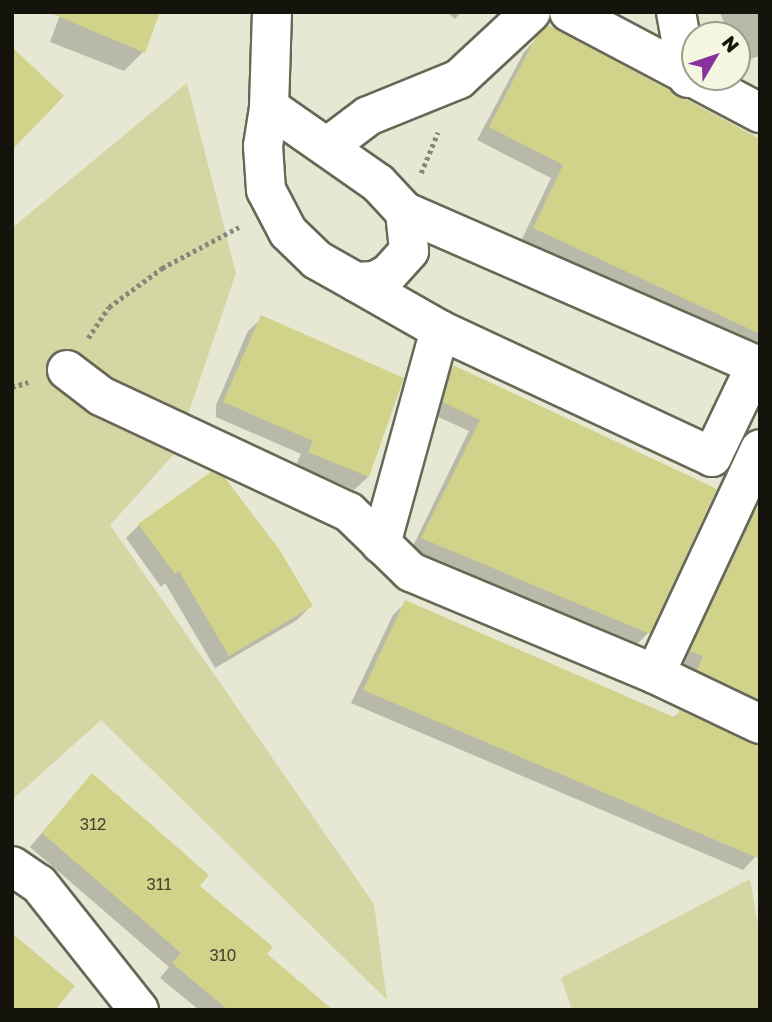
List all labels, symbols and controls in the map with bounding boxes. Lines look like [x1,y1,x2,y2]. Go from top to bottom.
north arrow [681,21,751,91]
text: N [718,31,745,57]
house number: 312 [80,814,106,834]
house number: 311 [147,874,171,894]
house number: 310 [209,945,237,965]

